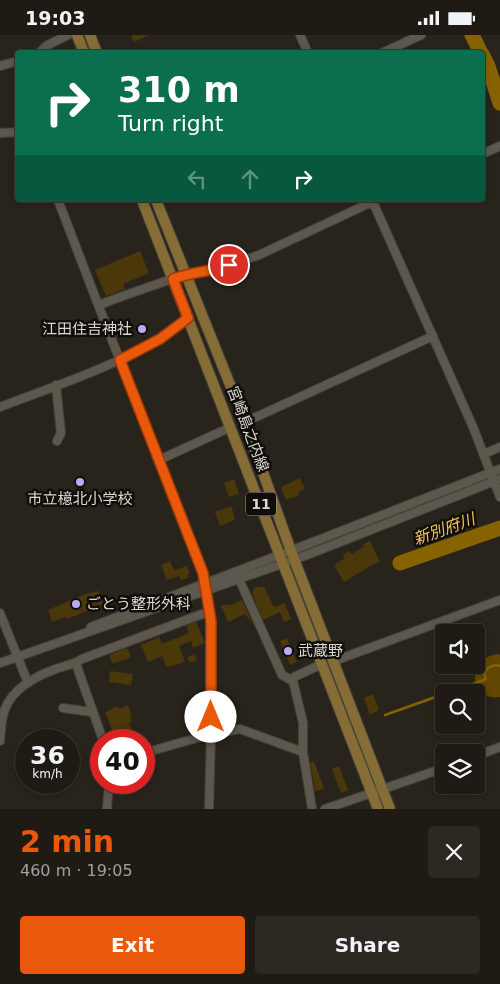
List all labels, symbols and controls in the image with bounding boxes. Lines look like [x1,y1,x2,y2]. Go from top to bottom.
text: 19:03 [25,7,85,29]
icon: right [35,70,100,135]
text: 310 m [118,70,240,110]
text: Turn right [118,111,223,136]
icon: left [183,165,211,193]
icon: ahead [236,165,264,193]
icon: right [289,165,317,193]
pin [208,244,250,286]
icon: arrive [215,251,243,279]
place label: 江田住吉神社 [42,320,132,338]
marker: 江田住吉神社 [136,323,148,335]
street label: 宮崎島之内線 [223,384,273,474]
marker: 市立檍北小学校 [74,476,86,488]
place label: 市立檍北小学校 [27,490,133,508]
road number: 11 [246,493,276,515]
water label: 新別府川 [411,508,479,549]
place label: ごとう整形外科 [86,595,191,613]
marker: ごとう整形外科 [70,598,82,610]
map controls [435,624,485,794]
button: sound [435,624,485,674]
place label: 武蔵野 [298,642,343,660]
marker: 武蔵野 [282,645,294,657]
button: search [435,684,485,734]
position arrow [184,690,236,742]
speed limit sign: 40 [90,729,155,794]
text: 36 [30,741,65,770]
button: layers [435,744,485,794]
text: km/h [32,767,63,781]
text: 2 min [20,824,114,859]
button: close [428,826,480,878]
text: 460 m · 19:05 [20,861,133,880]
button: Exit [20,916,245,974]
button: Share [255,916,480,974]

